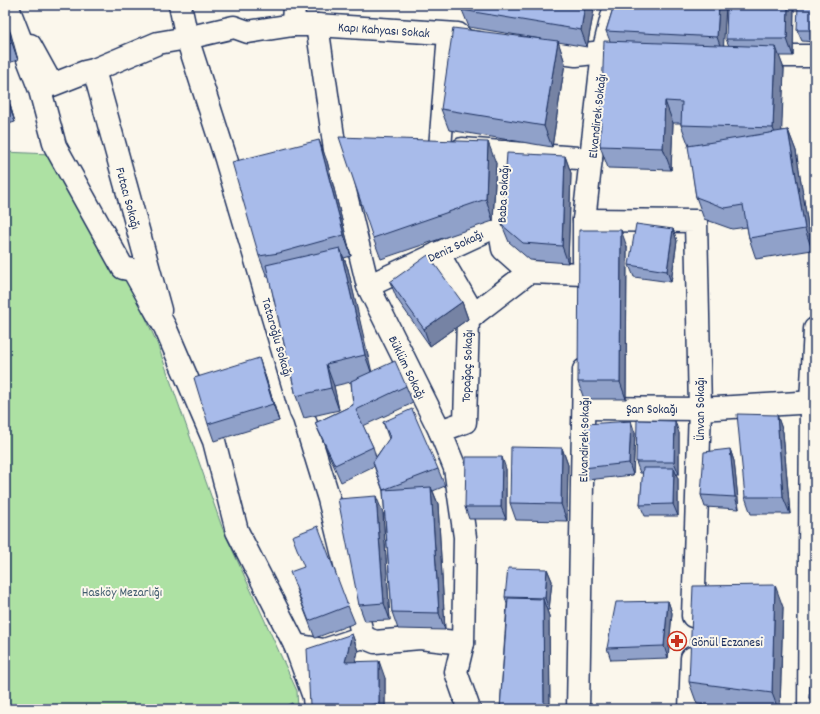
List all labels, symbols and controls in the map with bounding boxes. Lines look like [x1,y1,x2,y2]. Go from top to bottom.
street label: Kapı Kahyası Sokak [337,19,430,44]
street label: Elvandirek Sokağı [585,73,612,159]
street label: Futacı Sokağı [109,165,144,232]
street label: Baba Sokağı [493,165,516,224]
street label: Deniz Sokağı [425,226,487,269]
street label: Tataroğlu Sokağı [255,296,296,379]
street label: Topağaç Sokağı [458,329,479,403]
street label: Büklüm Sokağı [382,333,429,403]
street label: Ünvan Sokağı [692,377,711,441]
street label: Elvandirek Sokağı [575,397,596,483]
street label: Şan Sokağı [626,401,678,420]
park label: Hasköy Mezarlığı [82,584,162,603]
pharmacy icon: Gönül Eczanesi [666,630,688,652]
place label: Gönül Eczanesi [691,634,763,653]

